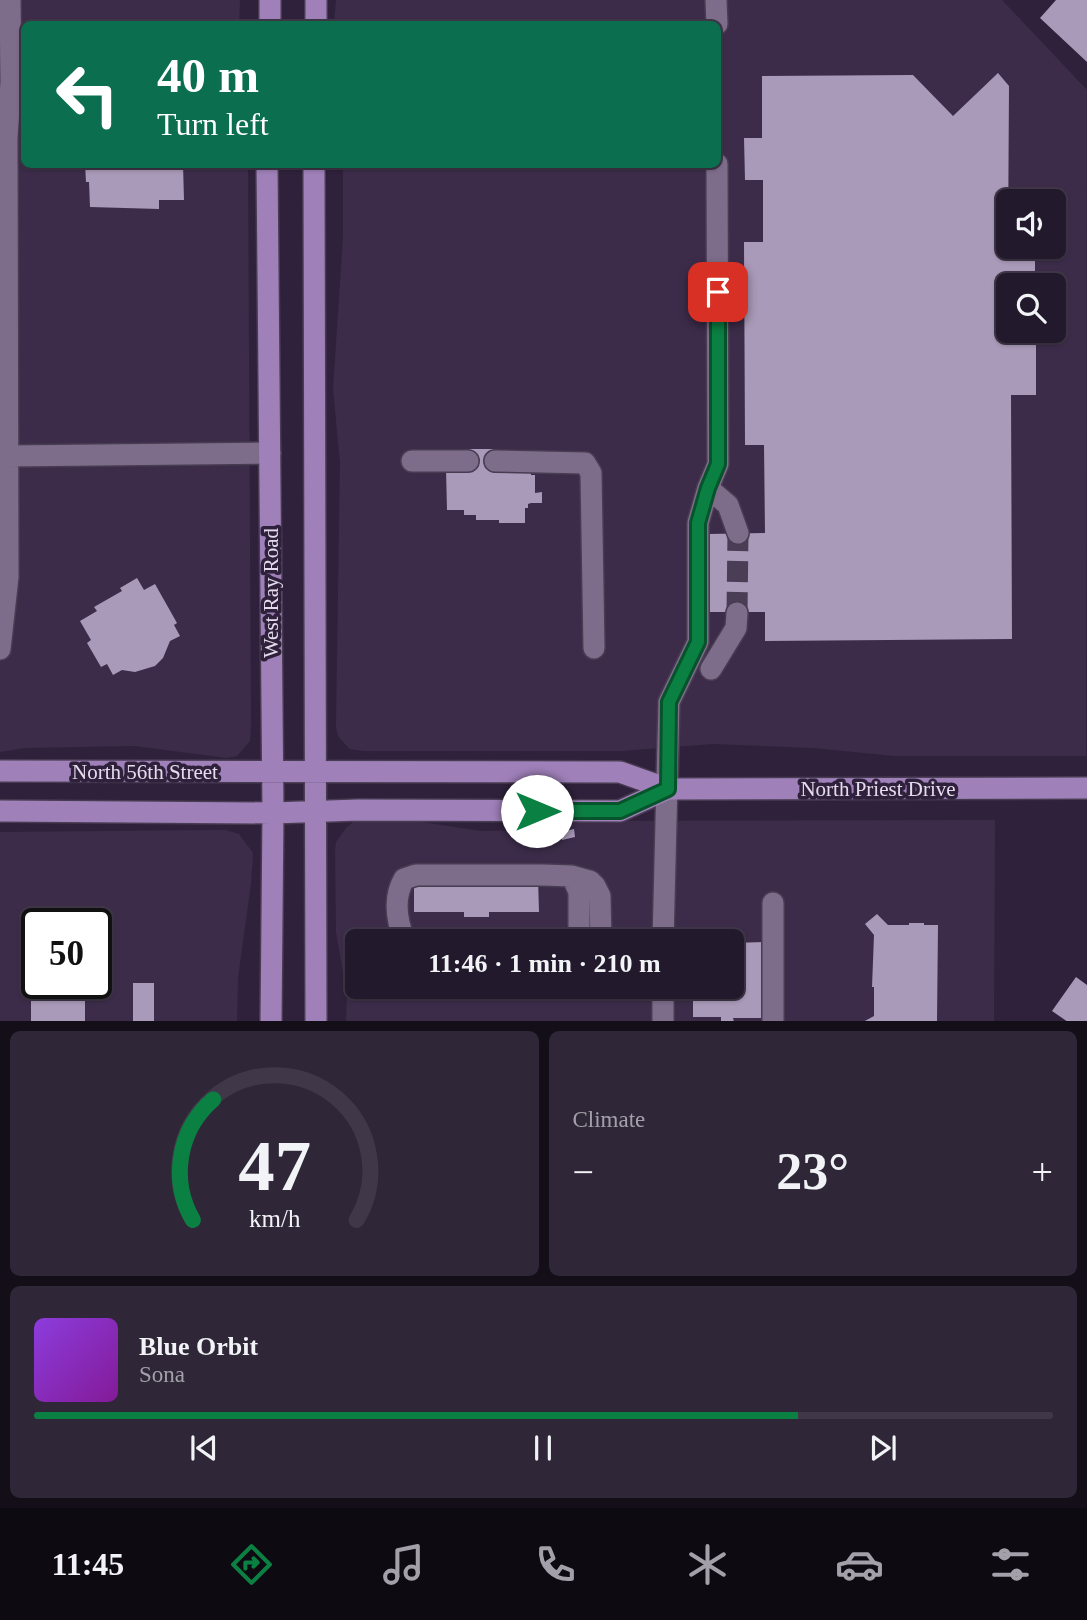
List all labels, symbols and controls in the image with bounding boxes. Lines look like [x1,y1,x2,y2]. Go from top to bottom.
text: 40 m [157,48,259,103]
icon: left [42,49,133,140]
text: Turn left [157,106,269,142]
map controls [996,189,1066,343]
button: sound [996,189,1066,259]
pin [688,262,748,322]
icon: arrive [699,273,737,311]
button: search [996,273,1066,343]
street label: West Ray Road [259,527,283,658]
street label: North 56th Street [72,760,218,784]
position arrow [500,774,574,848]
street label: North Priest Drive [800,777,956,801]
speed limit sign: 50 [21,908,112,999]
text: 11:46 · 1 min · 210 m [428,949,661,978]
text: Climate [573,1107,645,1132]
text: 47 [238,1125,311,1206]
text: 23° [776,1143,849,1200]
text: − [573,1151,594,1193]
text: + [1032,1151,1053,1193]
text: km/h [249,1204,300,1231]
text: Blue Orbit [139,1332,258,1361]
text: Sona [139,1362,185,1387]
icon: previous [185,1429,223,1467]
icon: pause [524,1429,562,1467]
icon: next [864,1429,902,1467]
icon: directions [227,1540,276,1589]
icon: music [379,1540,428,1589]
icon: phone [531,1540,580,1589]
icon: climate [683,1540,732,1589]
icon: car [835,1540,884,1589]
icon: filters [986,1540,1035,1589]
text: 11:45 [51,1546,124,1582]

